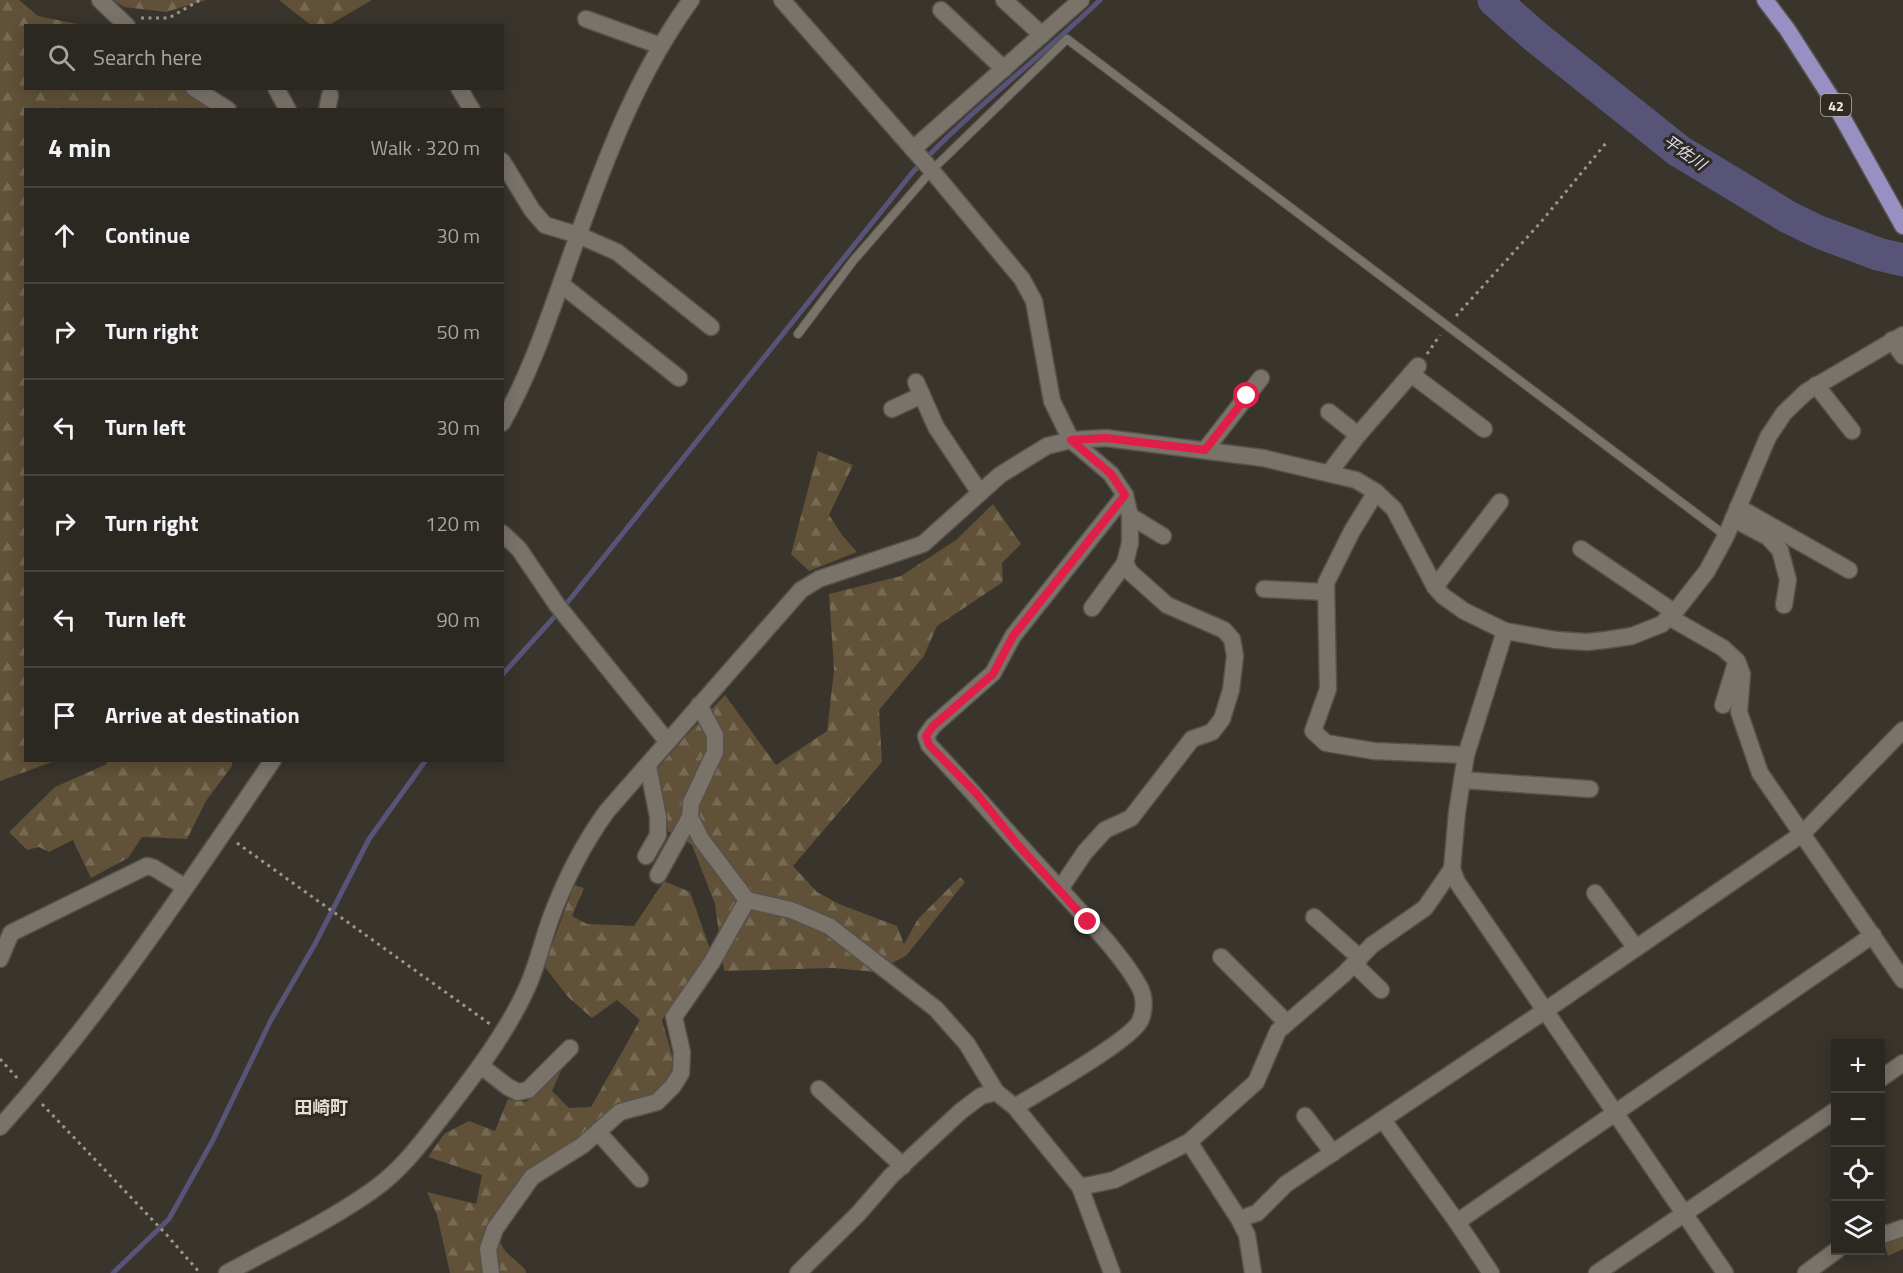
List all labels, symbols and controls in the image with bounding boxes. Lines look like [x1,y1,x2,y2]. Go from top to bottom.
search box [24,24,504,90]
text: Search here [93,40,202,74]
icon: search [45,41,78,74]
road number: 42 [1821,94,1851,116]
text: 4 min [48,128,111,167]
water label: 平佐川 [1658,128,1713,177]
text: Walk · 320 m [371,132,480,163]
text: Continue [105,218,190,252]
icon: ahead [48,219,81,252]
text: 30 m [436,220,480,251]
text: Turn right [105,314,199,348]
icon: right [48,315,81,348]
text: 50 m [436,316,480,347]
route start [1233,382,1259,408]
text: Turn left [105,410,186,444]
icon: left [48,411,81,444]
text: 30 m [436,412,480,443]
text: Turn right [105,506,199,540]
icon: right [48,507,81,540]
text: 120 m [425,508,480,539]
text: Turn left [105,602,186,636]
icon: left [48,603,81,636]
text: 90 m [436,604,480,635]
text: Arrive at destination [105,698,300,732]
icon: arrive [48,699,81,732]
route end [1074,908,1100,934]
map controls [1831,1039,1885,1255]
button: + [1831,1039,1885,1093]
button: − [1831,1093,1885,1147]
district label: 田崎町 [294,1094,348,1121]
button: locate [1831,1147,1885,1201]
button: layers [1831,1201,1885,1255]

